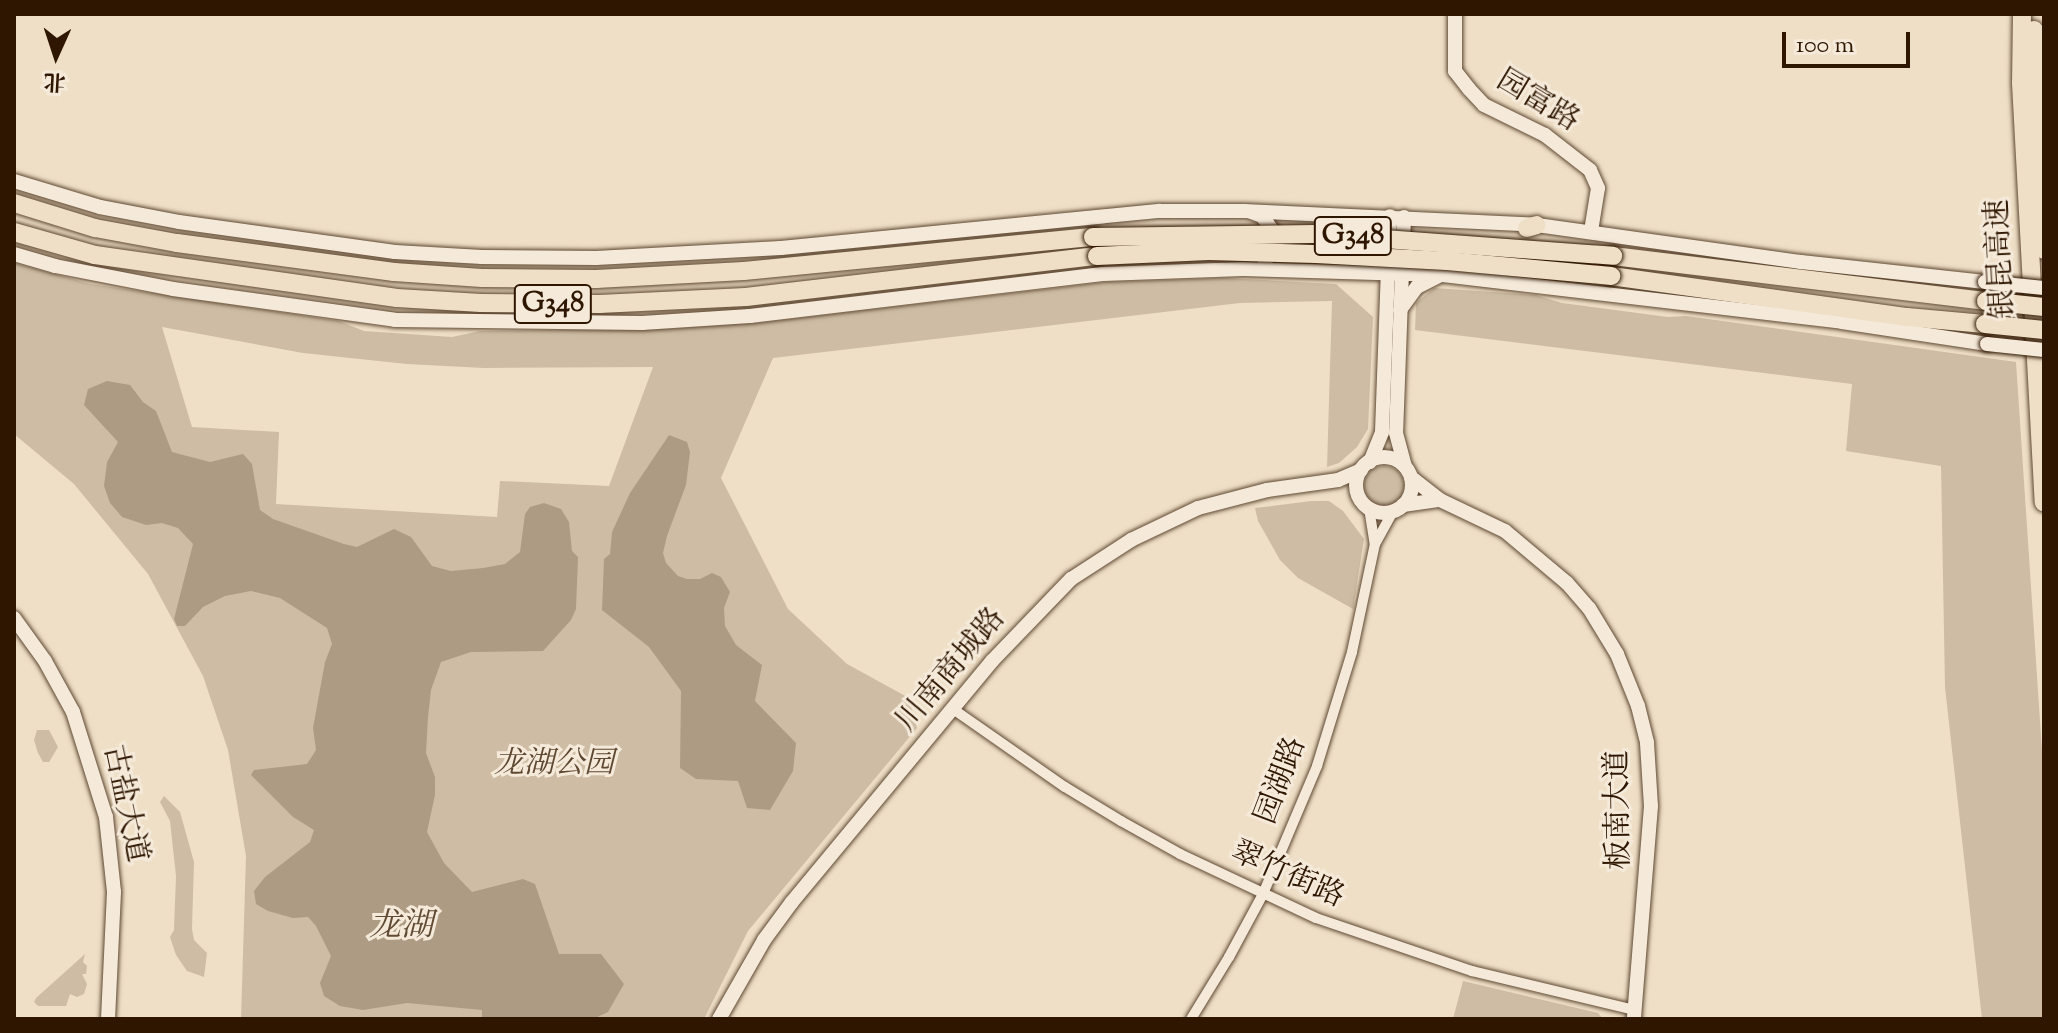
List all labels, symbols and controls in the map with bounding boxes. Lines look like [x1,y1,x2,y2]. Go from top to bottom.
north arrow [16,16,96,96]
scale bar [1786,16,1914,66]
text: 100 m [1796,29,1854,63]
text: 北 [43,63,67,97]
street label: 园富路 [1489,63,1585,141]
street label: 银昆高速 [1981,198,2023,320]
road number: G348 [1313,212,1393,260]
road number: G348 [513,280,593,328]
street label: 川南商城路 [890,602,1014,740]
street label: 园湖路 [1249,733,1315,829]
street label: 古盐大道 [94,742,154,866]
park label: 龙湖公园 [494,747,614,783]
street label: 板南大道 [1601,750,1639,870]
street label: 翠竹街路 [1225,835,1349,917]
water label: 龙湖 [369,908,433,946]

